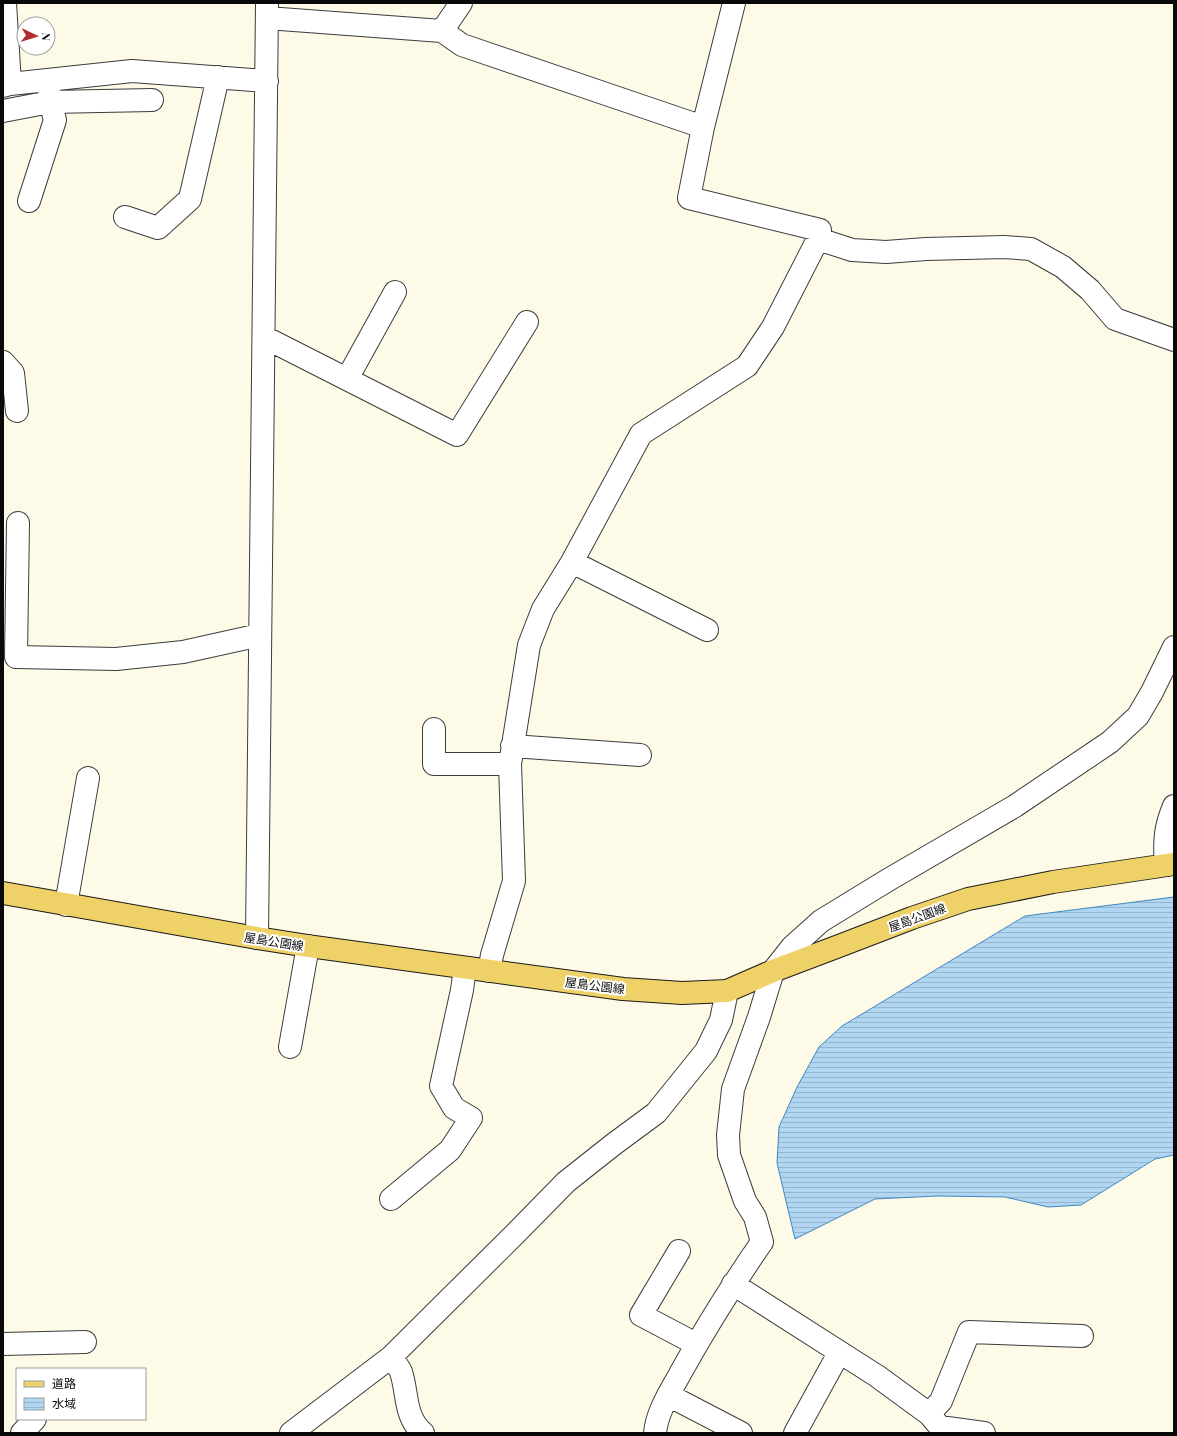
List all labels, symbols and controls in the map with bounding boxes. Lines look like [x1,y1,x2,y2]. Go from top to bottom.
north arrow [16,16,56,56]
text: N [39,32,54,41]
street label: 屋島公園線 [886,899,948,935]
street label: 屋島公園線 [243,928,305,954]
street label: 屋島公園線 [564,973,626,997]
legend [16,1368,146,1420]
text: 道路 [52,1375,76,1391]
text: 水域 [52,1395,76,1411]

